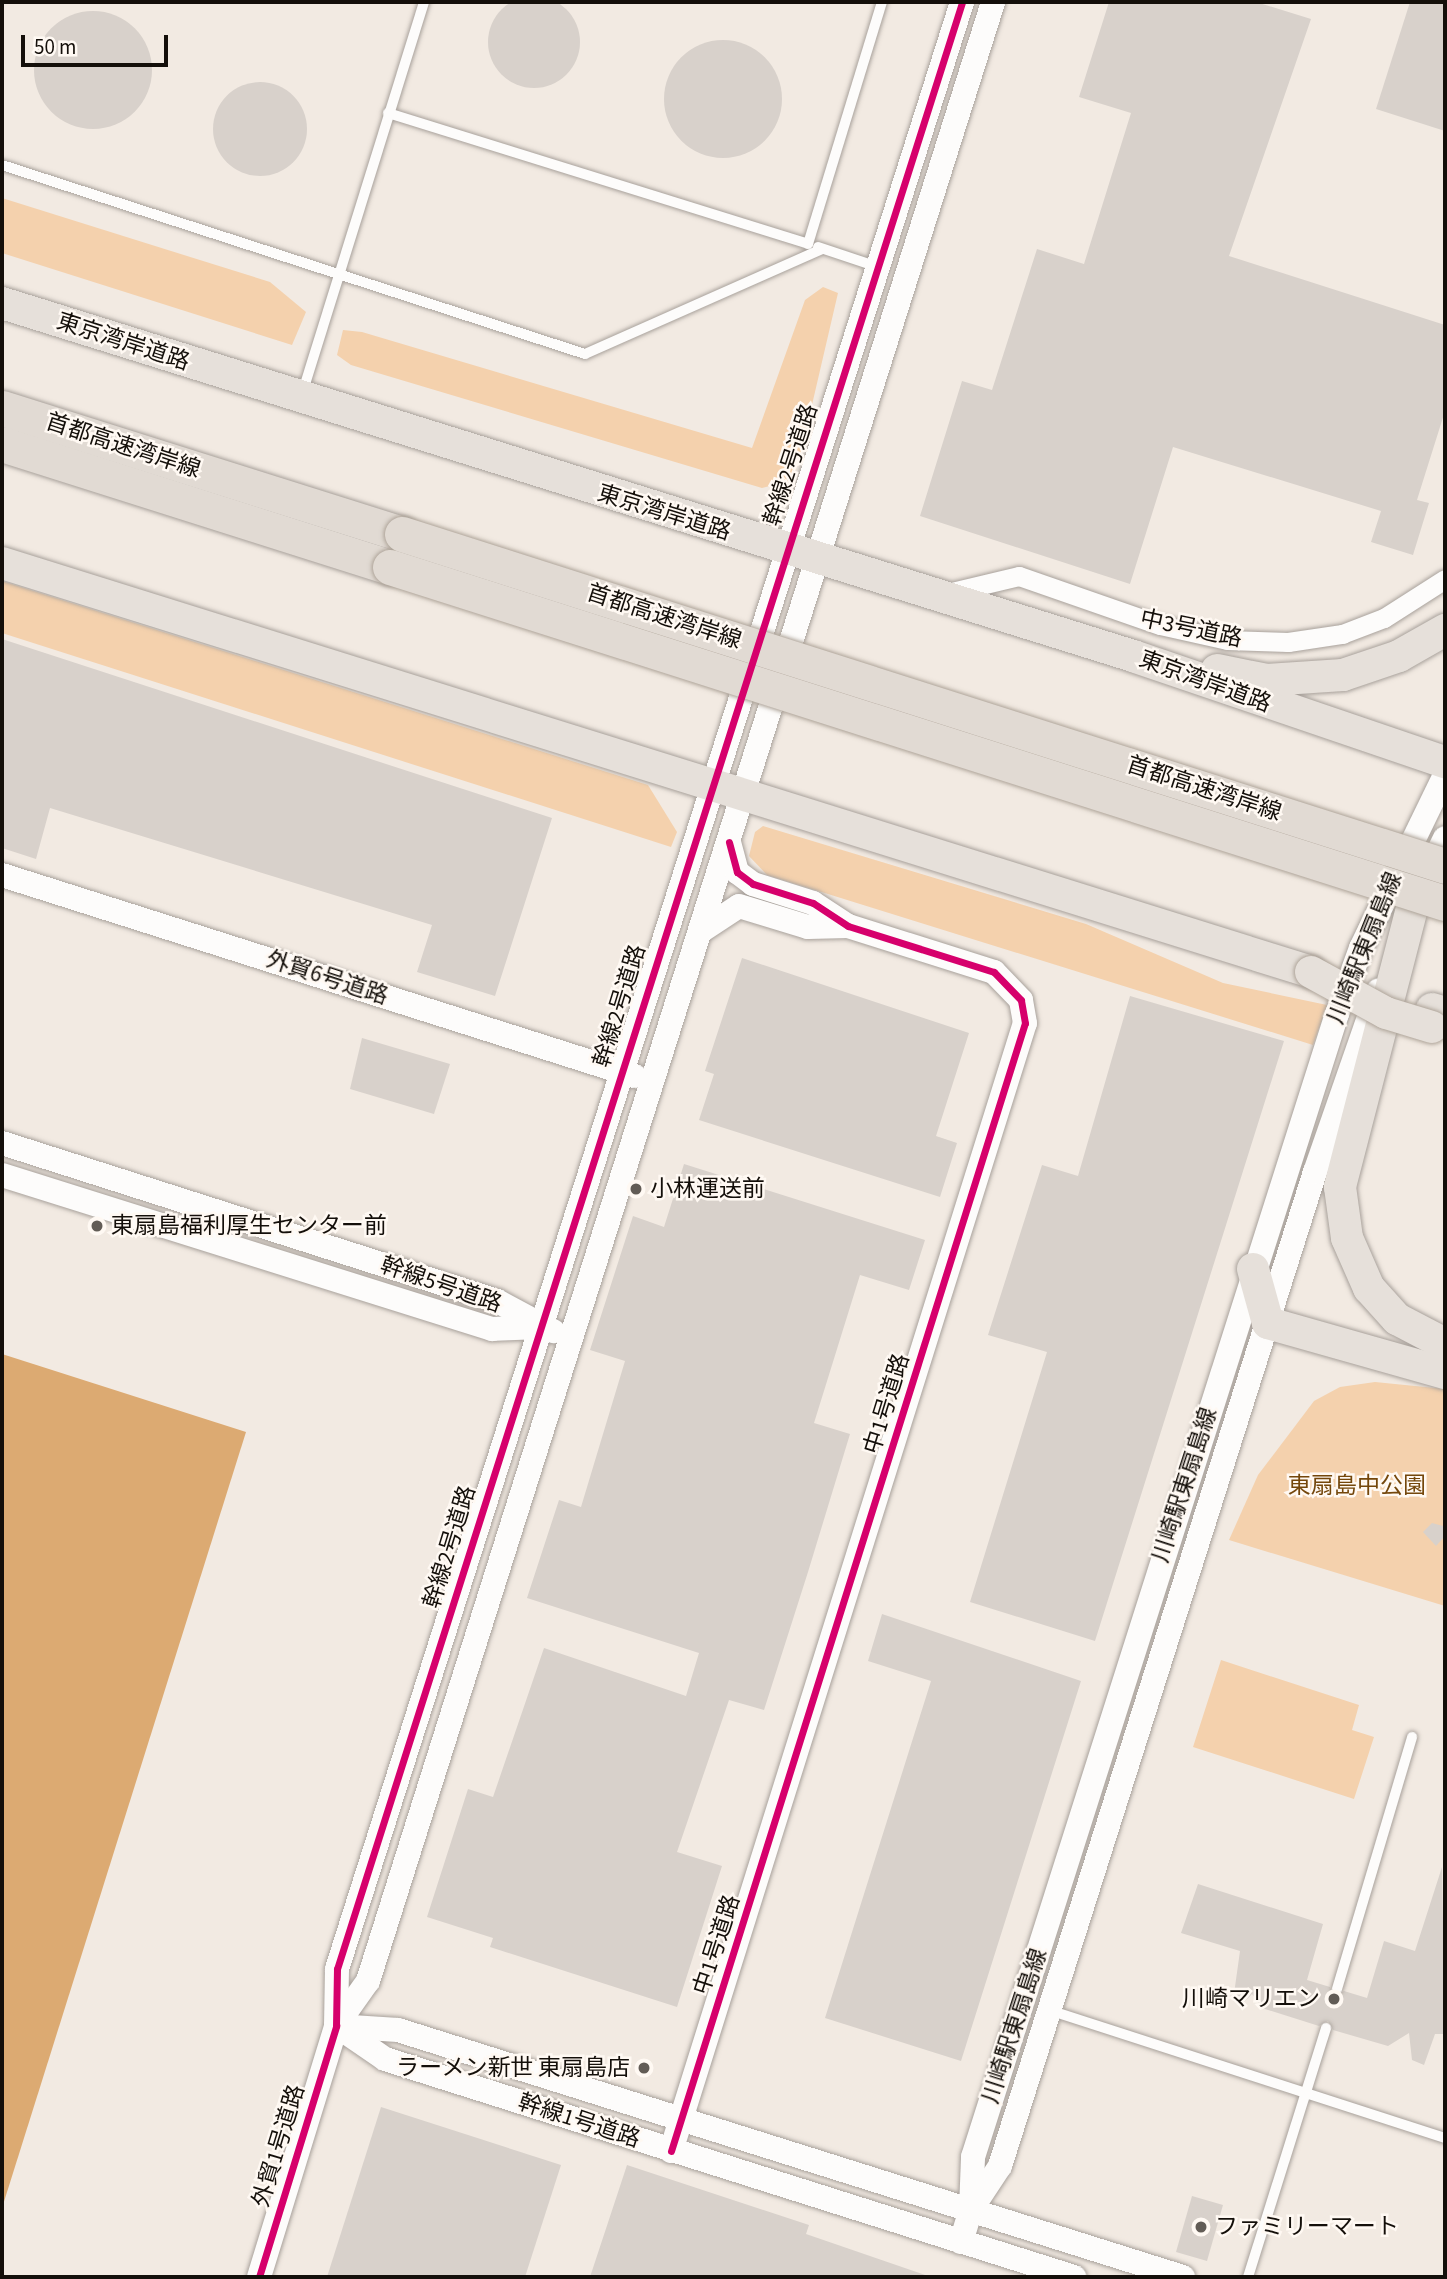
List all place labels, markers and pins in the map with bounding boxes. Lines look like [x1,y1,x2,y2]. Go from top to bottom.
place label: 小林運送前 [650,1175,765,1203]
marker: 小林運送前 [628,1181,644,1197]
place label: 東扇島福利厚生センター前 [111,1212,387,1240]
marker: 東扇島福利厚生センター前 [89,1218,105,1234]
place label: 川崎マリエン [1182,1985,1320,2013]
marker: 川崎マリエン [1326,1991,1342,2007]
place label: ラーメン新世 東扇島店 [395,2054,630,2082]
marker: ラーメン新世 東扇島店 [636,2060,652,2076]
place label: ファミリーマート [1215,2213,1399,2241]
marker: ファミリーマート [1193,2219,1209,2235]

